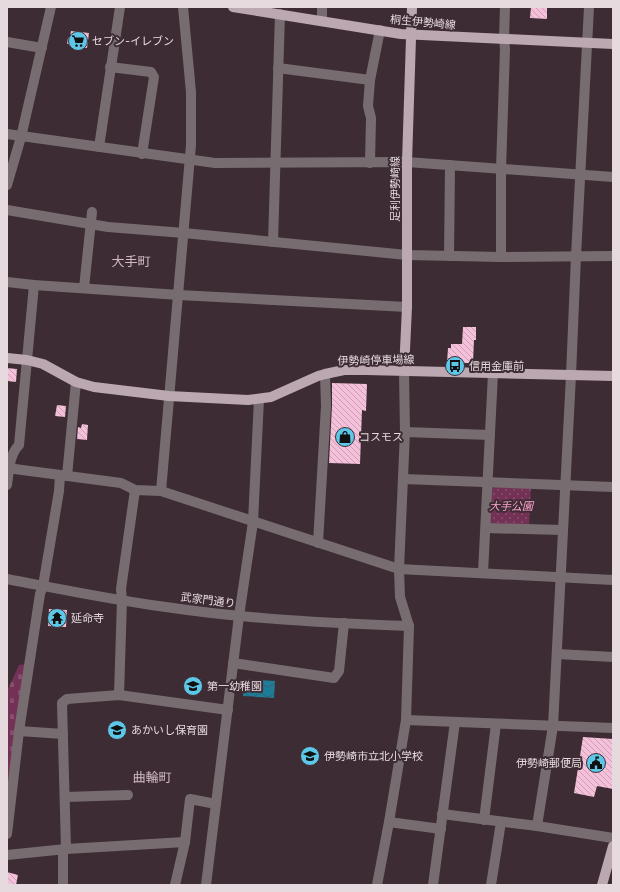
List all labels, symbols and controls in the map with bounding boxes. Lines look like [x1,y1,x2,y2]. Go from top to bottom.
street label: 桐生伊勢崎線 [390,12,456,32]
supermarket icon: セブン-イレブン [67,30,89,52]
place label: セブン-イレブン [92,34,174,48]
street label: 足利伊勢崎線 [388,156,402,222]
district label: 大手町 [111,253,151,270]
street label: 伊勢崎停車場線 [337,352,415,368]
bus stop icon: 信用金庫前 [444,355,466,377]
place label: 信用金庫前 [469,359,524,373]
shop icon: コスモス [334,426,356,448]
place label: コスモス [359,430,403,444]
park label: 大手公園 [489,499,535,513]
street label: 武家門通り [180,590,236,610]
temple icon: 延命寺 [46,607,68,629]
place label: 延命寺 [71,611,104,625]
school or university icon: 第一幼稚園 [182,675,204,697]
place label: 第一幼稚園 [207,679,262,693]
school or university icon: あかいし保育園 [106,719,128,741]
place label: あかいし保育園 [131,723,208,737]
school or university icon: 伊勢崎市立北小学校 [299,745,321,767]
place label: 伊勢崎市立北小学校 [324,749,423,763]
public building icon: 伊勢崎郵便局 [585,752,607,774]
place label: 伊勢崎郵便局 [516,756,582,770]
district label: 曲輪町 [132,769,172,786]

